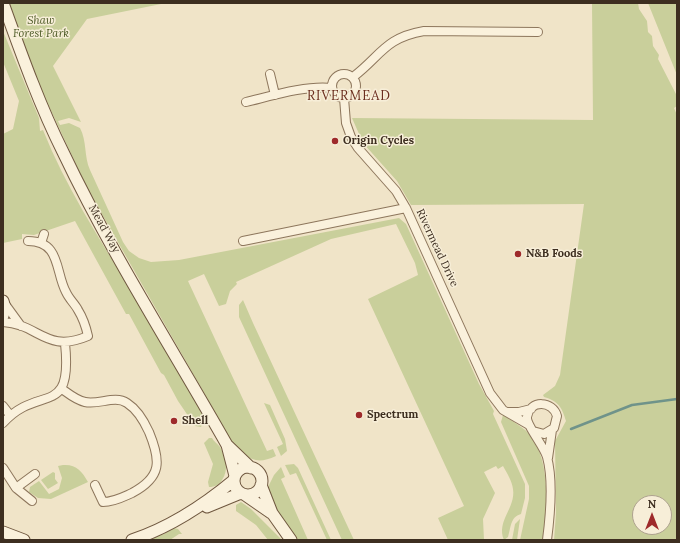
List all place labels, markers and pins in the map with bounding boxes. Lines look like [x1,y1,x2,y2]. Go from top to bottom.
place label: Origin Cycles [343,134,414,148]
marker: Origin Cycles [330,136,340,146]
place label: N&B Foods [526,247,582,261]
marker: N&B Foods [513,249,523,259]
place label: Spectrum [367,408,418,422]
marker: Spectrum [354,410,364,420]
place label: Shell [182,414,208,428]
marker: Shell [169,416,179,426]

